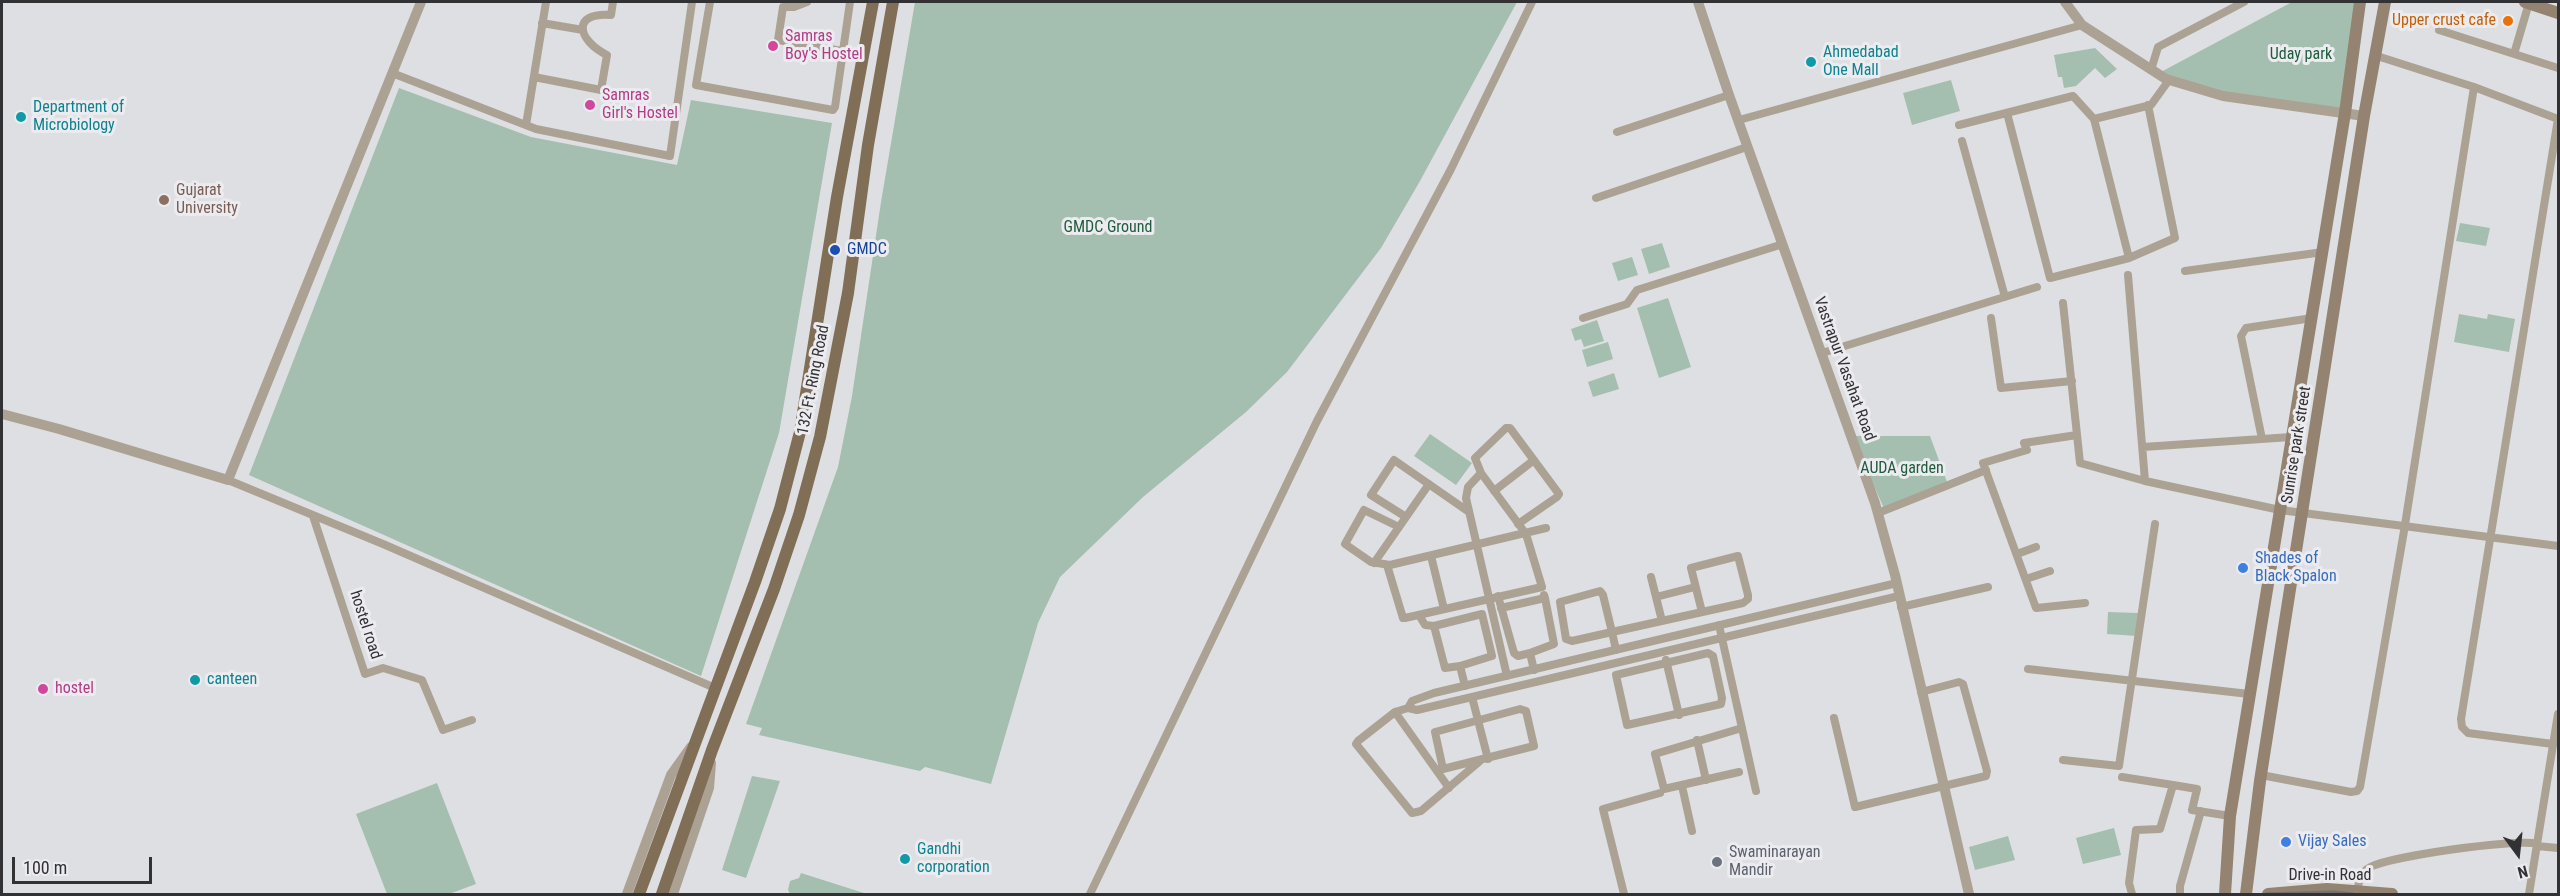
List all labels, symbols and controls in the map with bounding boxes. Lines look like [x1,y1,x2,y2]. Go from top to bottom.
place label: Upper crust cafe [2392,11,2496,31]
marker: Upper crust cafe [2501,14,2515,28]
place label: Samras Boy's Hostel [785,27,863,65]
marker: Samras Boy's Hostel [766,39,780,53]
place label: Ahmedabad One Mall [1823,43,1899,81]
park label: Uday park [2270,45,2332,65]
marker: Ahmedabad One Mall [1804,55,1818,69]
place label: Samras Girl's Hostel [602,86,678,124]
place label: Department of Microbiology [33,98,124,136]
marker: Samras Girl's Hostel [583,98,597,112]
marker: Department of Microbiology [14,110,28,124]
place label: Gujarat University [176,181,238,219]
marker: Gujarat University [157,193,171,207]
park label: GMDC Ground [1063,218,1153,238]
place label: GMDC [847,240,887,260]
marker: GMDC [828,243,842,257]
street label: Vastrapur Vasahat Road [1809,294,1879,444]
street label: 132 Ft. Ring Road [794,324,834,436]
street label: Sunrise park street [2278,385,2316,505]
park label: AUDA garden [1860,459,1944,479]
place label: Shades of Black Spalon [2255,549,2337,587]
marker: Shades of Black Spalon [2236,561,2250,575]
street label: hostel road [345,588,385,662]
place label: canteen [207,670,257,690]
marker: canteen [188,673,202,687]
place label: hostel [55,679,94,699]
marker: hostel [36,682,50,696]
north arrow [2488,824,2548,884]
place label: Vijay Sales [2298,832,2367,852]
marker: Vijay Sales [2279,835,2293,849]
place label: Gandhi corporation [917,840,990,878]
place label: Swaminarayan Mandir [1729,843,1821,881]
scale bar [15,845,154,883]
marker: Gandhi corporation [898,852,912,866]
marker: Swaminarayan Mandir [1710,855,1724,869]
text: 100 m [23,857,67,878]
text: N [2516,861,2530,882]
street label: Drive-in Road [2288,866,2372,886]

